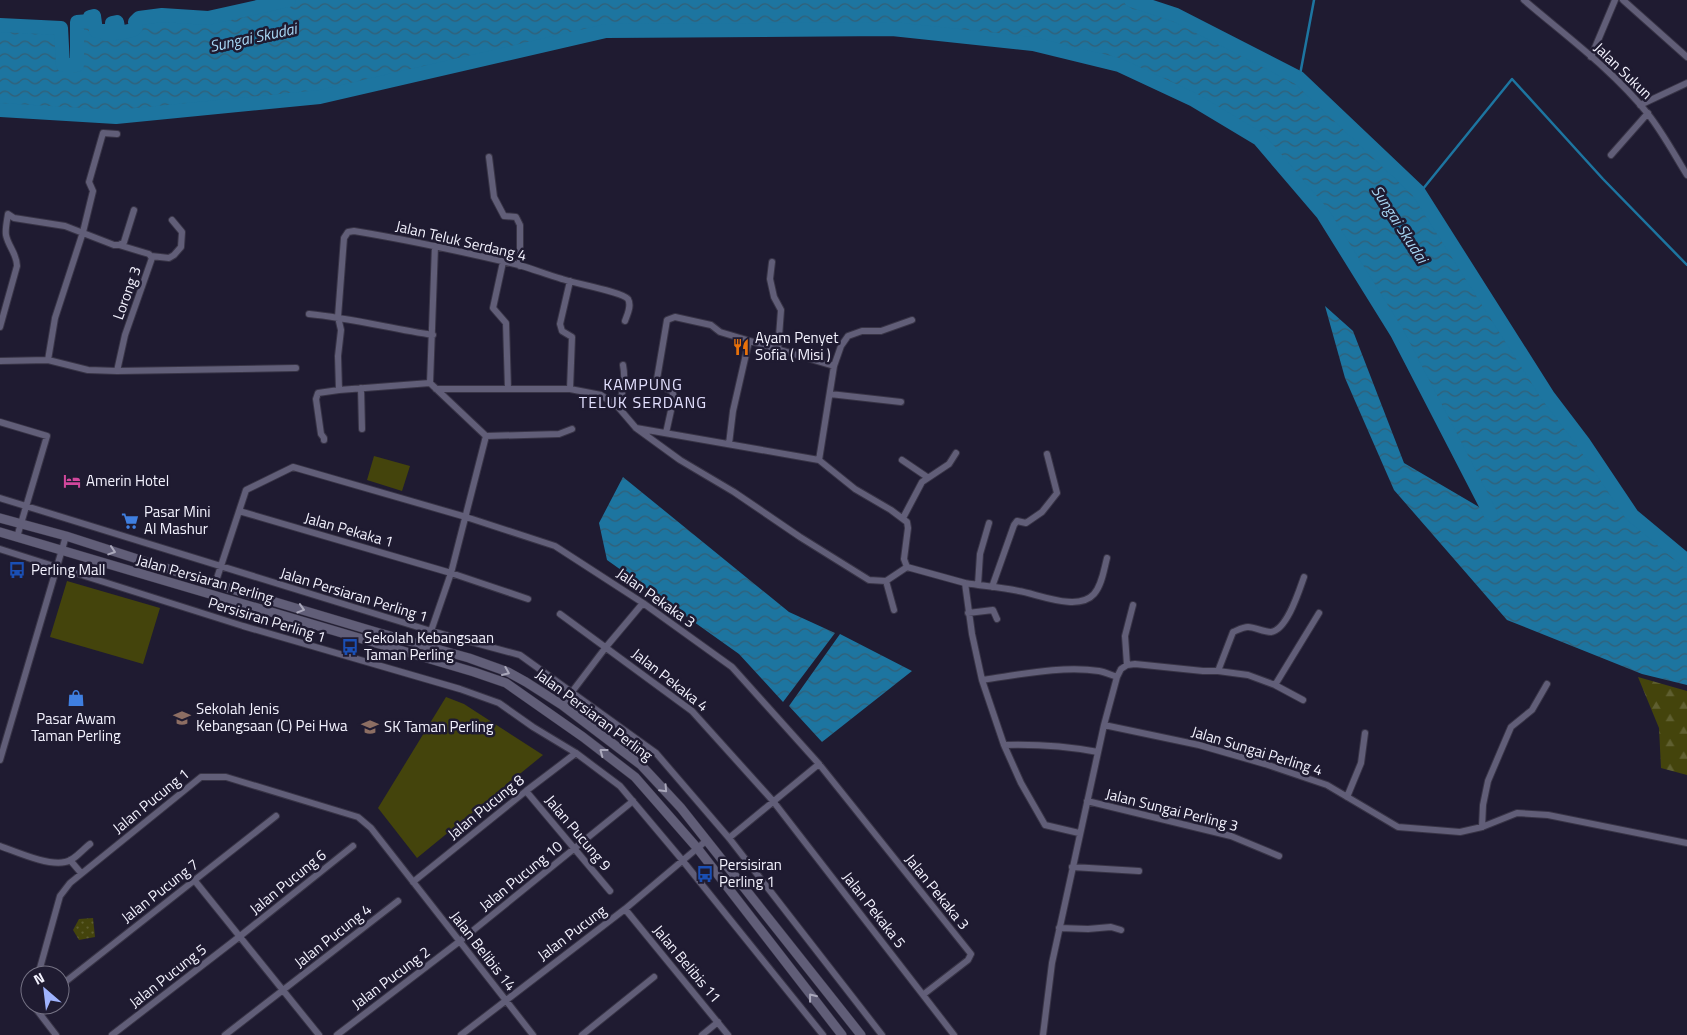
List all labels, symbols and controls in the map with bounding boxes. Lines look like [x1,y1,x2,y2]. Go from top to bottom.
water label: Sungai Skudai [207,16,300,58]
street label: Jalan Sukun [1589,37,1658,104]
water label: Sungai Skudai [1366,180,1435,269]
street label: Jalan Teluk Serdang 4 [393,214,529,267]
street label: Lorong 3 [106,263,147,323]
place label: Ayam Penyet Sofia ( Misi ) [755,326,839,366]
restaurant icon: Ayam Penyet Sofia ( Misi ) [731,337,751,357]
district label: KAMPUNG TELUK SERDANG [579,372,707,414]
place label: Amerin Hotel [86,469,169,492]
hotel icon: Amerin Hotel [62,471,82,491]
place label: Pasar Mini Al Mashur [144,500,211,540]
street label: Jalan Pekaka 1 [302,506,396,553]
supermarket icon: Pasar Mini Al Mashur [120,511,140,531]
one-way arrow [108,545,116,555]
street label: Jalan Persiaran Perling [134,548,277,609]
place label: Perling Mall [31,558,105,581]
bus stop icon: Perling Mall [7,560,27,580]
street label: Jalan Persiaran Perling 1 [277,561,431,628]
street label: Jalan Pekaka 3 [612,562,700,633]
street label: Persisiran Perling 1 [205,591,329,648]
one-way arrow [296,604,304,614]
place label: Sekolah Kebangsaan Taman Perling [364,626,494,666]
bus stop icon: Sekolah Kebangsaan Taman Perling [340,637,360,657]
street label: Jalan Pekaka 4 [627,642,713,717]
street label: Jalan Persiaran Perling [531,663,658,767]
one-way arrow [501,665,510,676]
shop icon: Pasar Awam Taman Perling [66,688,86,708]
place label: Sekolah Jenis Kebangsaan (C) Pei Hwa [196,697,348,737]
place label: Pasar Awam Taman Perling [31,707,121,747]
school or university icon: Sekolah Jenis Kebangsaan (C) Pei Hwa [172,708,192,728]
place label: SK Taman Perling [384,715,494,738]
school or university icon: SK Taman Perling [360,717,380,737]
street label: Jalan Sungai Perling 4 [1189,720,1326,781]
one-way arrow [600,750,609,758]
street label: Jalan Pucung 1 [107,762,194,839]
street label: Jalan Pucung 8 [442,768,529,845]
street label: Jalan Sungai Perling 3 [1103,782,1241,837]
one-way arrow [658,784,667,793]
street label: Jalan Pucung 9 [540,790,617,876]
street label: Jalan Pucung 10 [474,835,567,916]
street label: Jalan Pucung 6 [244,843,331,920]
street label: Jalan Pekaka 3 [900,849,975,935]
street label: Jalan Pucung 7 [116,853,203,928]
place label: Persisiran Perling 1 [719,853,782,893]
bus stop icon: Persisiran Perling 1 [695,864,715,884]
street label: Jalan Pekaka 5 [837,867,912,953]
street label: Jalan Pucung 4 [289,898,376,973]
street label: Jalan Pucung [532,899,611,966]
street label: Jalan Belibis 14 [445,906,522,996]
street label: Jalan Belibis 11 [648,920,727,1008]
street label: Jalan Pucung 5 [124,938,211,1013]
street label: Jalan Pucung 2 [347,940,435,1015]
north arrow [20,965,70,1015]
text: N [29,967,48,990]
one-way arrow [809,993,818,1002]

